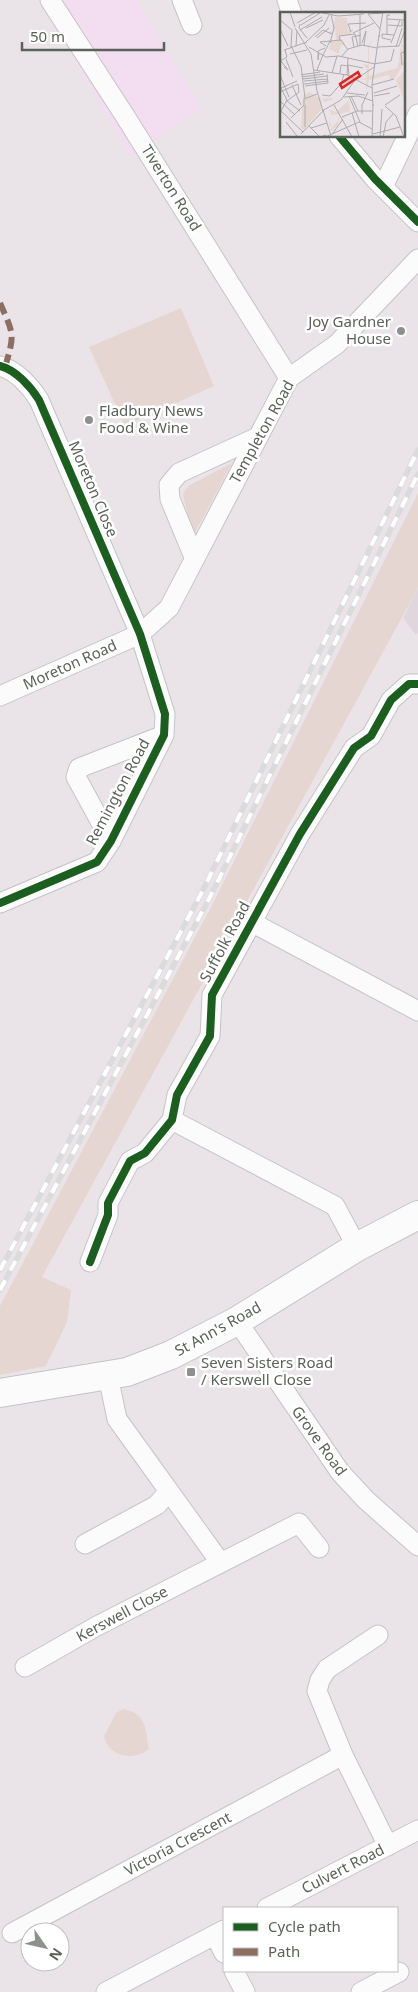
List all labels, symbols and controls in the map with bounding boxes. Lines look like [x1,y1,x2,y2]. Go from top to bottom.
inset map [280,12,406,138]
scale bar [22,20,165,52]
text: 50 m [30,26,65,46]
street label: Tiverton Road [137,141,206,234]
place label: Joy Gardner House [306,311,391,348]
marker: Joy Gardner House [395,325,407,337]
street label: Templeton Road [224,376,298,487]
place label: Fladbury News Food & Wine [99,400,203,437]
marker: Fladbury News Food & Wine [83,414,95,426]
street label: Moreton Close [65,437,123,540]
street label: Moreton Road [20,634,120,694]
street label: Remington Road [81,735,154,848]
street label: Suffolk Road [194,898,254,985]
street label: St Ann's Road [171,1296,264,1360]
place label: Seven Sisters Road / Kerswell Close [201,1352,333,1389]
marker: Seven Sisters Road / Kerswell Close [185,1366,197,1378]
street label: Grove Road [288,1402,352,1479]
street label: Kerswell Close [72,1581,171,1646]
street label: Victoria Crescent [121,1806,235,1880]
street label: Culvert Road [298,1839,387,1898]
legend [223,1907,398,1972]
text: Cycle path [268,1916,341,1936]
north arrow [20,1922,70,1972]
text: Path [268,1941,300,1961]
text: N [45,1945,67,1965]

